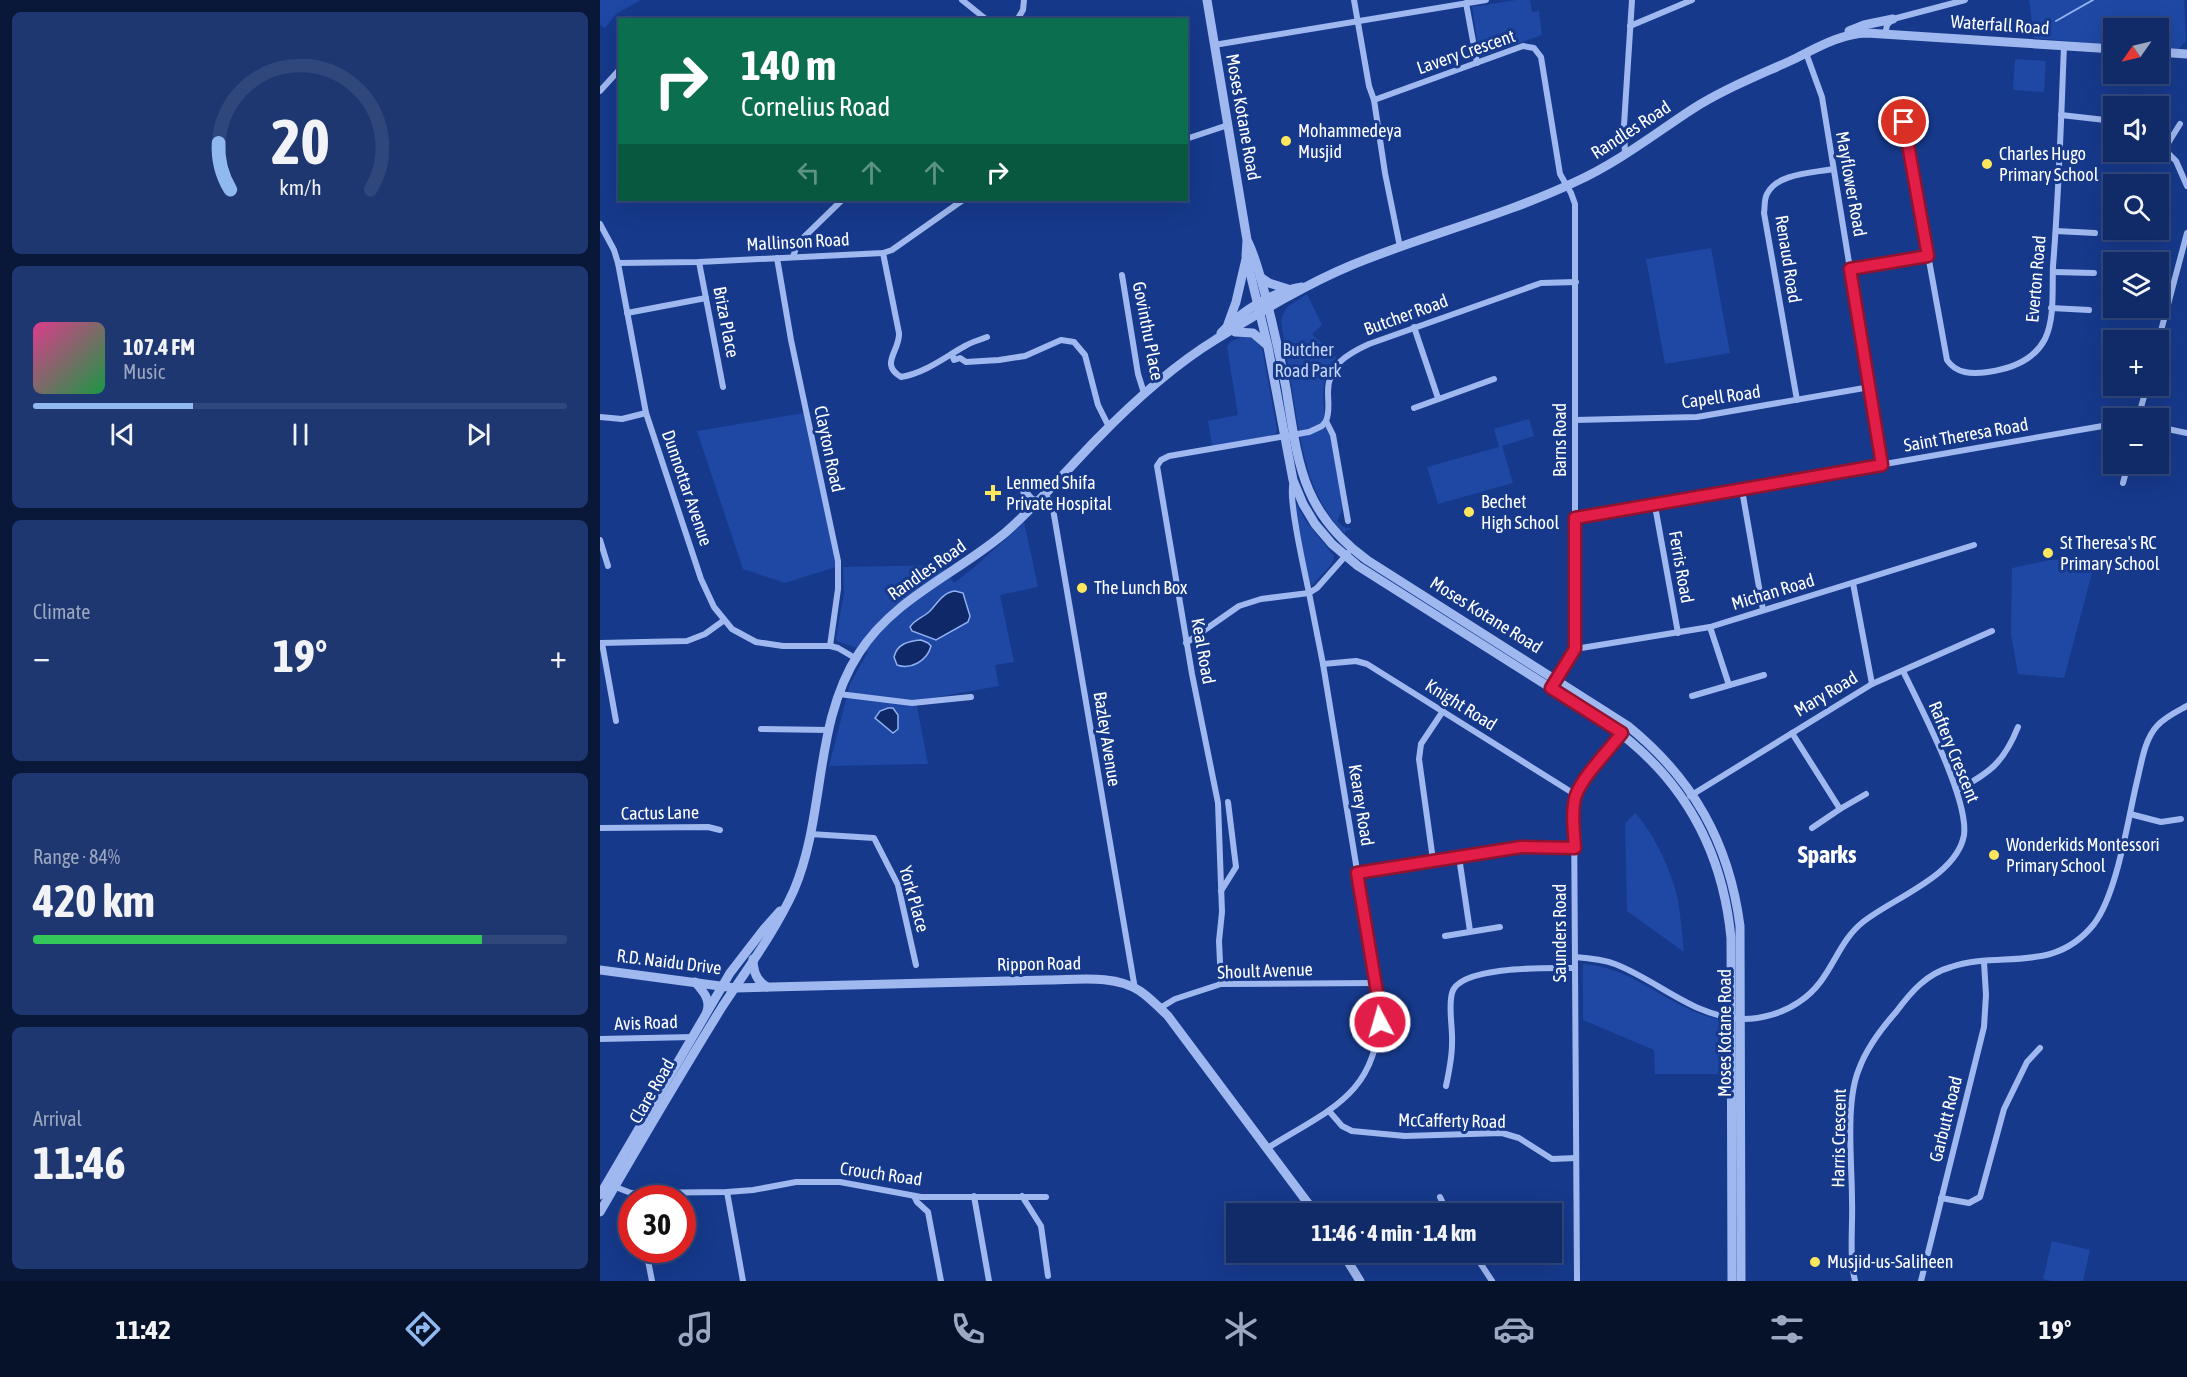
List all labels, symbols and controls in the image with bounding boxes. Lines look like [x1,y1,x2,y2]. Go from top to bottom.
street label: Waterfall Road [1950,11,2050,38]
north arrow [2103,18,2169,84]
map controls [2103,18,2169,474]
street label: Lavery Crescent [1414,25,1518,78]
text: 140 m [741,41,836,89]
icon: right [642,42,720,120]
street label: Moses Kotane Road [1222,52,1265,182]
text: Cornelius Road [741,91,890,122]
street label: Randles Road [1587,96,1674,163]
pin [1878,96,1929,147]
button: sound [2103,96,2169,162]
icon: arrive [1887,105,1920,138]
text: 20 [271,106,329,177]
place label: Mohammedeya Musjid [1298,120,1402,162]
street label: Mayflower Road [1832,130,1871,238]
marker: Mohammedeya Musjid [1279,134,1293,148]
place label: Charles Hugo Primary School [1999,143,2099,185]
icon: left [792,156,825,189]
icon: ahead [855,156,888,189]
icon: ahead [918,156,951,189]
icon: right [981,156,1014,189]
marker: Charles Hugo Primary School [1980,157,1994,171]
button: search [2103,174,2169,240]
text: km/h [279,175,321,200]
street label: Renaud Road [1771,214,1806,304]
street label: Mallinson Road [746,228,850,255]
street label: Everton Road [2021,235,2050,323]
button: layers [2103,252,2169,318]
street label: Govinthu Place [1129,280,1168,382]
street label: Briza Place [709,285,744,359]
street label: Butcher Road [1361,290,1451,339]
button: + [2103,330,2169,396]
text: 107.4 FM [123,334,195,360]
park label: Butcher Road Park [1275,339,1342,381]
text: Music [123,360,165,383]
street label: Capell Road [1680,381,1762,412]
street label: Barns Road [1549,403,1570,477]
street label: Clayton Road [810,404,849,494]
button: − [2103,408,2169,474]
street label: Saint Theresa Road [1902,413,2030,456]
icon: previous [106,418,139,451]
icon: pause [284,418,317,451]
icon: next [462,418,495,451]
street label: Dunnottar Avenue [658,427,717,548]
place label: Lenmed Shifa Private Hospital [1006,472,1112,514]
marker: Lenmed Shifa Private Hospital [984,484,1002,502]
place label: Bechet High School [1481,491,1559,533]
marker: Bechet High School [1462,505,1476,519]
street label: Ferris Road [1665,529,1698,605]
place label: St Theresa's RC Primary School [2060,532,2160,574]
street label: Randles Road [884,535,970,604]
marker: St Theresa's RC Primary School [2041,546,2055,560]
street label: Michan Road [1729,569,1817,614]
street label: Moses Kotane Road [1426,572,1546,657]
place label: The Lunch Box [1094,577,1187,598]
marker: The Lunch Box [1075,581,1089,595]
text: Climate [33,600,90,623]
street label: Keal Road [1187,616,1220,686]
text: 19° [273,630,327,682]
text: − [33,637,50,675]
text: + [550,637,567,675]
street label: Mary Road [1790,667,1861,721]
street label: Knight Road [1422,674,1501,735]
street label: Bazley Avenue [1090,690,1125,788]
street label: Raftery Crescent [1925,698,1984,806]
street label: Kearey Road [1345,763,1378,847]
street label: Cactus Lane [621,801,699,824]
place label: Wonderkids Montessori Primary School [2006,834,2160,876]
district label: Sparks [1798,841,1857,868]
text: Range · 84% [33,845,120,868]
marker: Wonderkids Montessori Primary School [1987,848,2001,862]
street label: York Place [895,863,934,934]
text: 420 km [33,875,155,927]
street label: Saunders Road [1549,884,1570,982]
street label: R.D. Naidu Drive [615,945,723,978]
street label: Rippon Road [997,952,1081,975]
street label: Shoult Avenue [1217,958,1313,983]
street label: Moses Kotane Road [1714,969,1735,1097]
position arrow [1348,990,1412,1054]
street label: Avis Road [614,1011,678,1034]
street label: Clare Road [625,1055,679,1127]
street label: Garbutt Road [1925,1074,1966,1164]
street label: Harris Crescent [1827,1088,1850,1188]
text: Arrival [33,1107,82,1130]
street label: McCafferty Road [1398,1109,1506,1132]
text: 11:46 [33,1137,126,1189]
street label: Crouch Road [839,1157,924,1190]
speed limit sign: 30 [618,1185,696,1263]
text: 11:46 · 4 min · 1.4 km [1312,1220,1476,1246]
place label: Musjid-us-Saliheen [1827,1251,1954,1272]
marker: Musjid-us-Saliheen [1808,1255,1822,1269]
icon: directions [402,1308,444,1350]
icon: music [675,1308,717,1350]
icon: phone [947,1308,989,1350]
icon: climate [1220,1308,1262,1350]
icon: car [1493,1308,1535,1350]
icon: filters [1766,1308,1808,1350]
text: 11:42 [115,1314,171,1345]
text: 19° [2039,1314,2072,1345]

